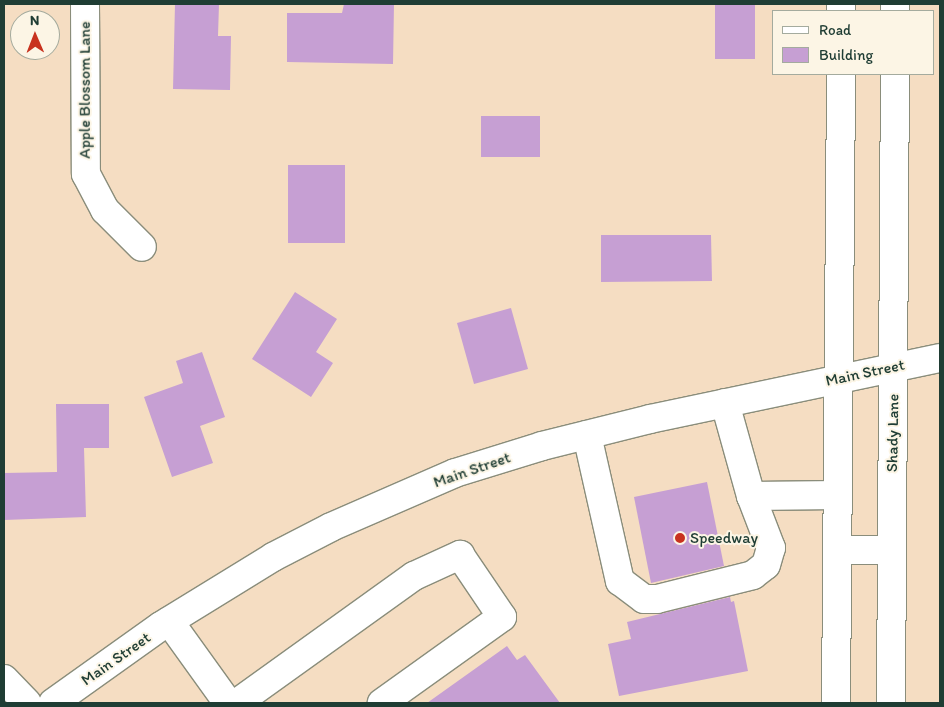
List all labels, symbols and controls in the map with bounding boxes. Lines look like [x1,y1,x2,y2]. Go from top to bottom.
north arrow [10,10,60,60]
legend [772,10,934,75]
text: N [30,12,40,29]
street label: Apple Blossom Lane [75,21,95,159]
text: Road [819,21,851,39]
text: Building [819,46,873,64]
street label: Main Street [824,355,906,391]
street label: Shady Lane [883,393,903,473]
street label: Main Street [431,448,513,492]
place label: Speedway [690,528,758,548]
marker: Speedway [674,532,686,544]
street label: Main Street [78,628,154,690]

